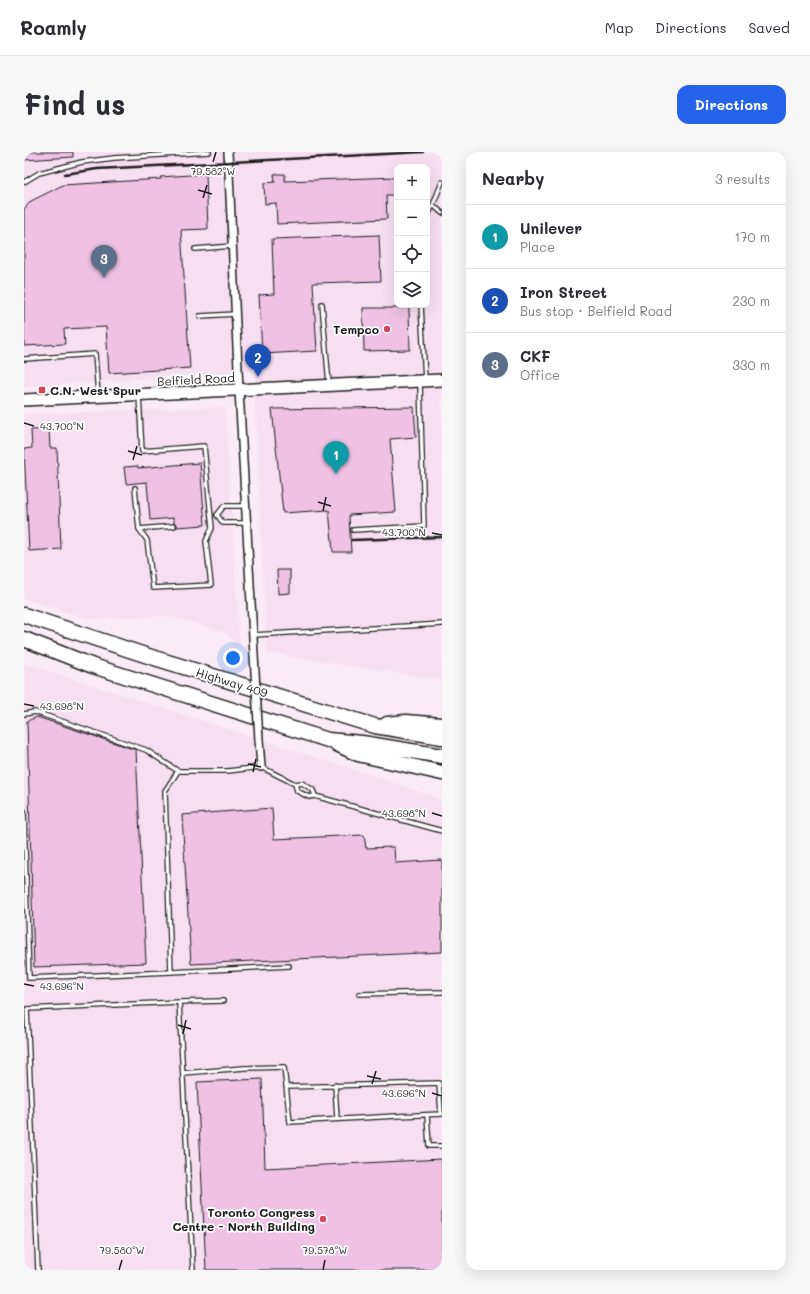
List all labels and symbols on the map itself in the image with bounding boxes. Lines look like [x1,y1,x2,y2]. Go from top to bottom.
text: 79.582°W [191,164,235,178]
pin: 3 [91,245,117,278]
place label: Tempco [333,321,379,337]
marker: Tempco [382,324,392,334]
pin: 2 [245,344,271,377]
street label: Belfield Road [157,369,236,389]
place label: C.N. West Spur [50,382,141,398]
marker: C.N. West Spur [37,385,47,395]
text: 43.700°N [40,419,84,433]
pin: 1 [323,441,349,474]
text: 43.700°N [382,525,426,539]
your location [223,648,243,668]
street label: Highway 409 [194,663,270,701]
text: 43.698°N [40,699,84,713]
text: 43.698°N [382,806,426,820]
text: 43.696°N [40,979,84,993]
text: 43.696°N [382,1086,426,1100]
place label: Toronto Congress Centre - North Building [172,1204,315,1234]
marker: Toronto Congress Centre - North Building [318,1214,328,1224]
text: 79.580°W [99,1243,145,1257]
text: 79.578°W [303,1243,347,1257]

